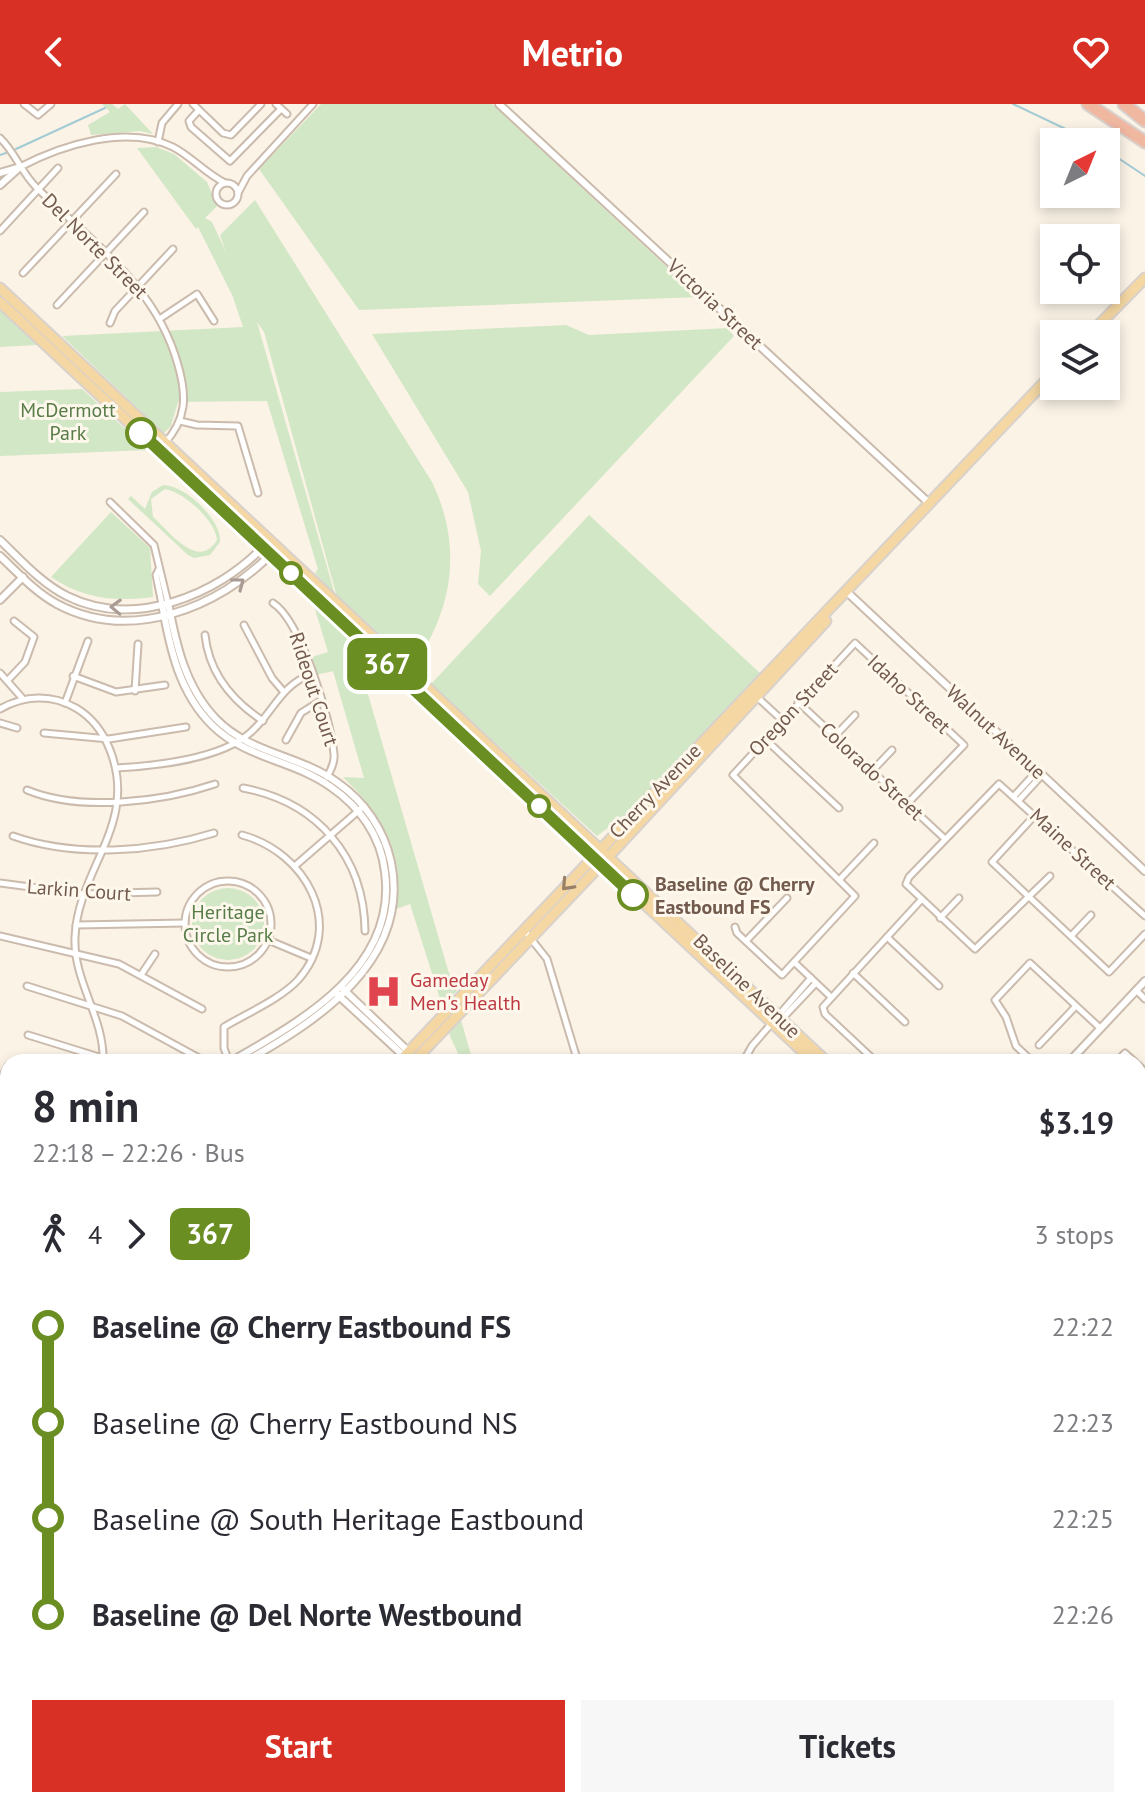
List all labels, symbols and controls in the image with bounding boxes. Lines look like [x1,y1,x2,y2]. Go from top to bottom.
text: Metrio [522,29,623,76]
icon: back [32,30,76,74]
icon: heart [1069,30,1113,74]
north arrow [1040,128,1120,208]
map controls [1040,128,1120,400]
street label: Del Norte Street [37,188,154,305]
button: locate [1040,224,1120,304]
street label: Victoria Street [661,252,768,355]
button: layers [1040,320,1120,400]
park label: McDermott Park [20,397,116,446]
unlabelled marker [126,418,156,448]
unlabelled marker [280,562,302,584]
one-way arrow [230,578,245,593]
one-way arrow [109,598,122,616]
street label: Rideout Court [283,629,345,749]
line badge: 367 [341,638,433,690]
text: 367 [363,645,411,682]
street label: Idaho Street [862,649,956,739]
street label: Oregon Street [743,656,843,761]
street label: Walnut Avenue [941,679,1051,785]
street label: Colorado Street [815,716,930,826]
street label: Cherry Avenue [603,738,707,844]
unlabelled marker [528,795,550,817]
street label: Maine Street [1024,802,1122,896]
place label: Baseline @ Cherry Eastbound FS [655,871,815,920]
street label: Larkin Court [26,873,132,907]
one-way arrow [562,875,576,890]
marker: Baseline @ Cherry Eastbound FS [618,880,648,910]
park label: Heritage Circle Park [183,899,274,948]
street label: Baseline Avenue [688,928,806,1044]
place label: Gameday Men's Health [410,967,521,1016]
hospital icon: Gameday Men's Health [365,973,403,1011]
text: 8 min [32,1077,139,1134]
text: $3.19 [1039,1103,1114,1142]
text: 22:18 – 22:26 · Bus [32,1136,245,1169]
icon: walk [32,1212,76,1256]
icon: forward [114,1212,158,1256]
text: 367 [186,1215,234,1252]
text: 4 [88,1218,102,1251]
text: 3 stops [1034,1218,1114,1251]
text: Baseline @ Cherry Eastbound FS [92,1307,511,1346]
text: 22:22 [1052,1310,1114,1343]
text: Baseline @ Cherry Eastbound NS [92,1403,518,1442]
text: 22:23 [1052,1406,1114,1439]
text: Baseline @ South Heritage Eastbound [92,1499,584,1538]
text: 22:25 [1052,1502,1114,1535]
text: Baseline @ Del Norte Westbound [92,1595,522,1634]
text: 22:26 [1052,1598,1114,1631]
button: Start [32,1700,565,1792]
button: Tickets [581,1700,1114,1792]

